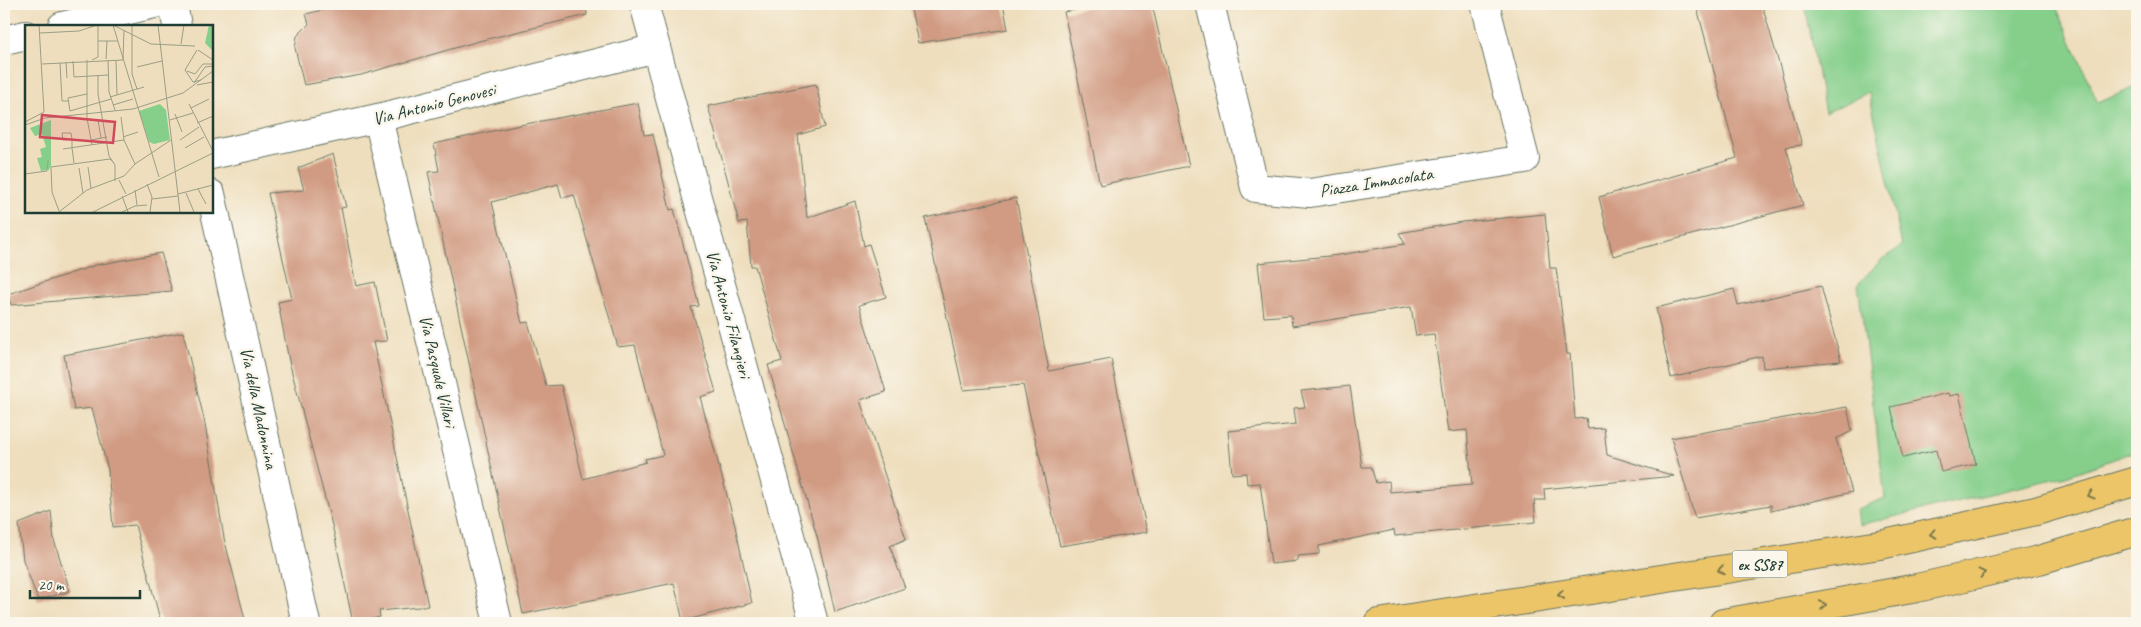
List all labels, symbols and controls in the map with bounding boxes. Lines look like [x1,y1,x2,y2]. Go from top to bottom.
inset map [25,25,212,212]
street label: Via Antonio Genovesi [370,77,500,130]
street label: Piazza Immacolata [1318,162,1435,202]
street label: Via Antonio Filangieri [701,248,757,383]
street label: Via Pasquale Villari [414,313,462,432]
street label: Via della Madonnina [235,345,283,472]
one-way arrow [2087,489,2095,499]
one-way arrow [1929,528,1937,539]
road number: ex SS87 [1732,550,1788,578]
one-way arrow [1717,565,1726,575]
scale bar [30,567,140,599]
one-way arrow [1977,568,1986,579]
text: 20 m [38,576,65,595]
one-way arrow [1556,590,1565,600]
one-way arrow [1818,601,1827,611]

